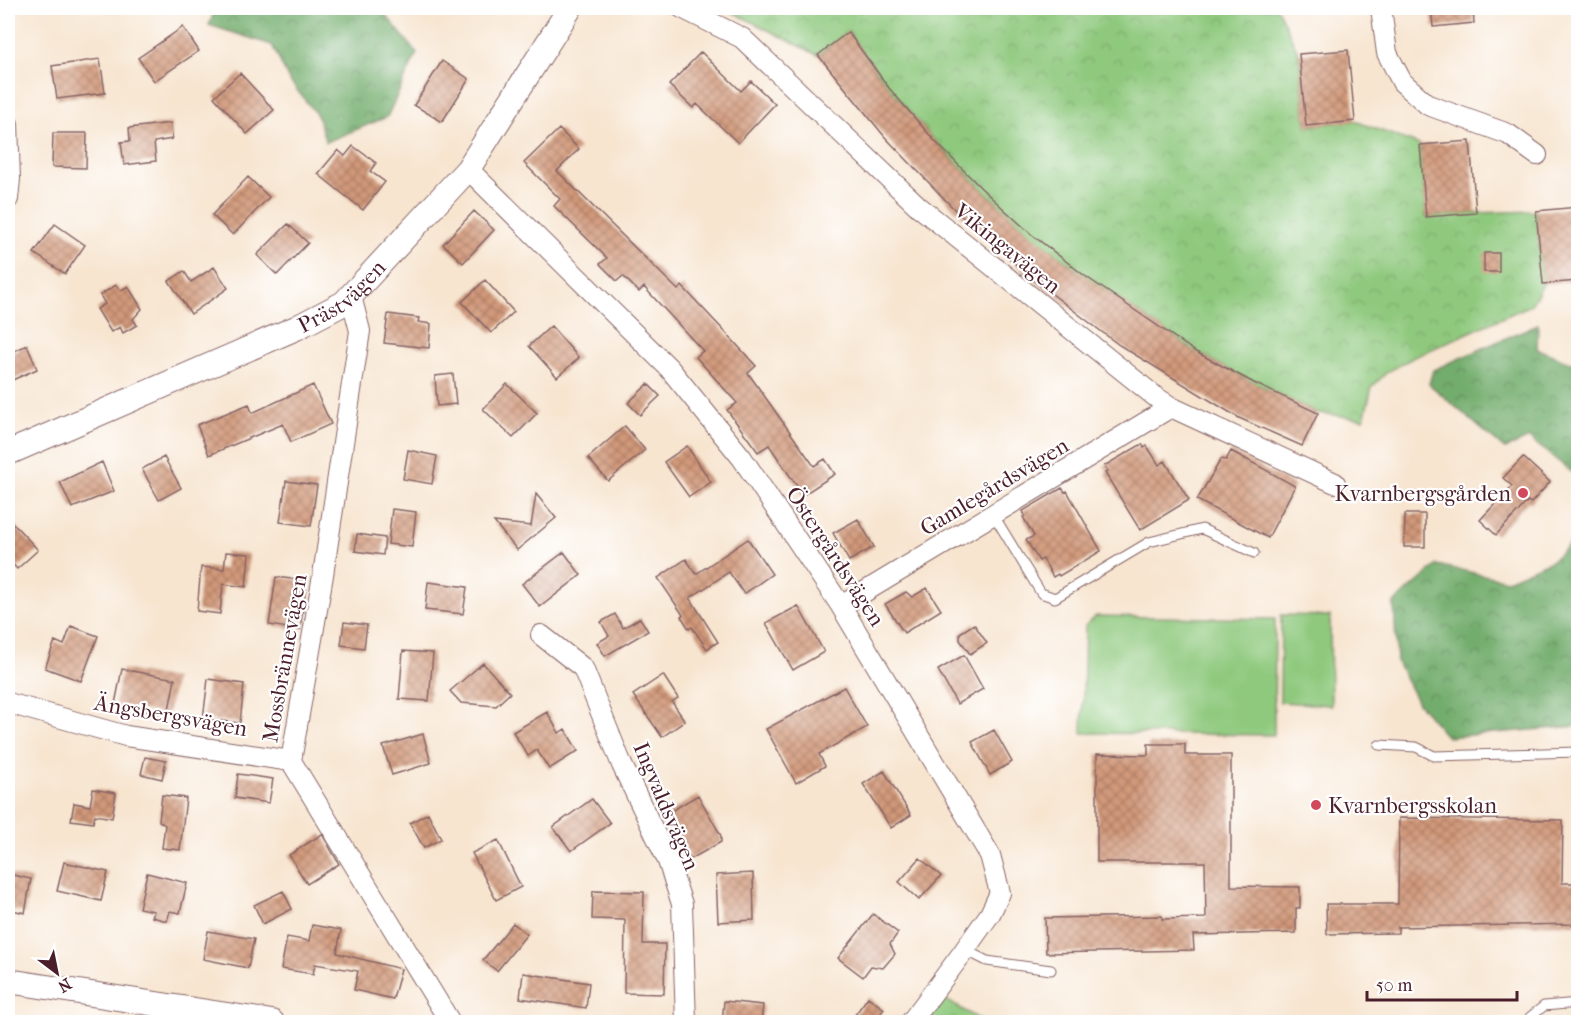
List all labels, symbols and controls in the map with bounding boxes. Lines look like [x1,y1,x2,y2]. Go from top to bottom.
street label: Vikingavägen [948,197,1066,300]
street label: Prästvägen [293,255,391,339]
street label: Gamlegårdsvägen [916,432,1074,541]
street label: Östergårdsvägen [780,481,891,631]
place label: Kvarnbergsgården [1335,481,1511,507]
marker: Kvarnbergsgården [1516,486,1530,500]
street label: Mossbrännevägen [257,572,313,744]
street label: Ängsbergsvägen [91,689,250,742]
street label: Ingvaldsvägen [627,738,705,875]
place label: Kvarnbergsskolan [1328,793,1497,819]
marker: Kvarnbergsskolan [1309,798,1323,812]
north arrow [27,943,87,1003]
scale bar [1367,964,1517,1002]
text: N [54,974,75,997]
text: 50 m [1376,975,1413,996]

